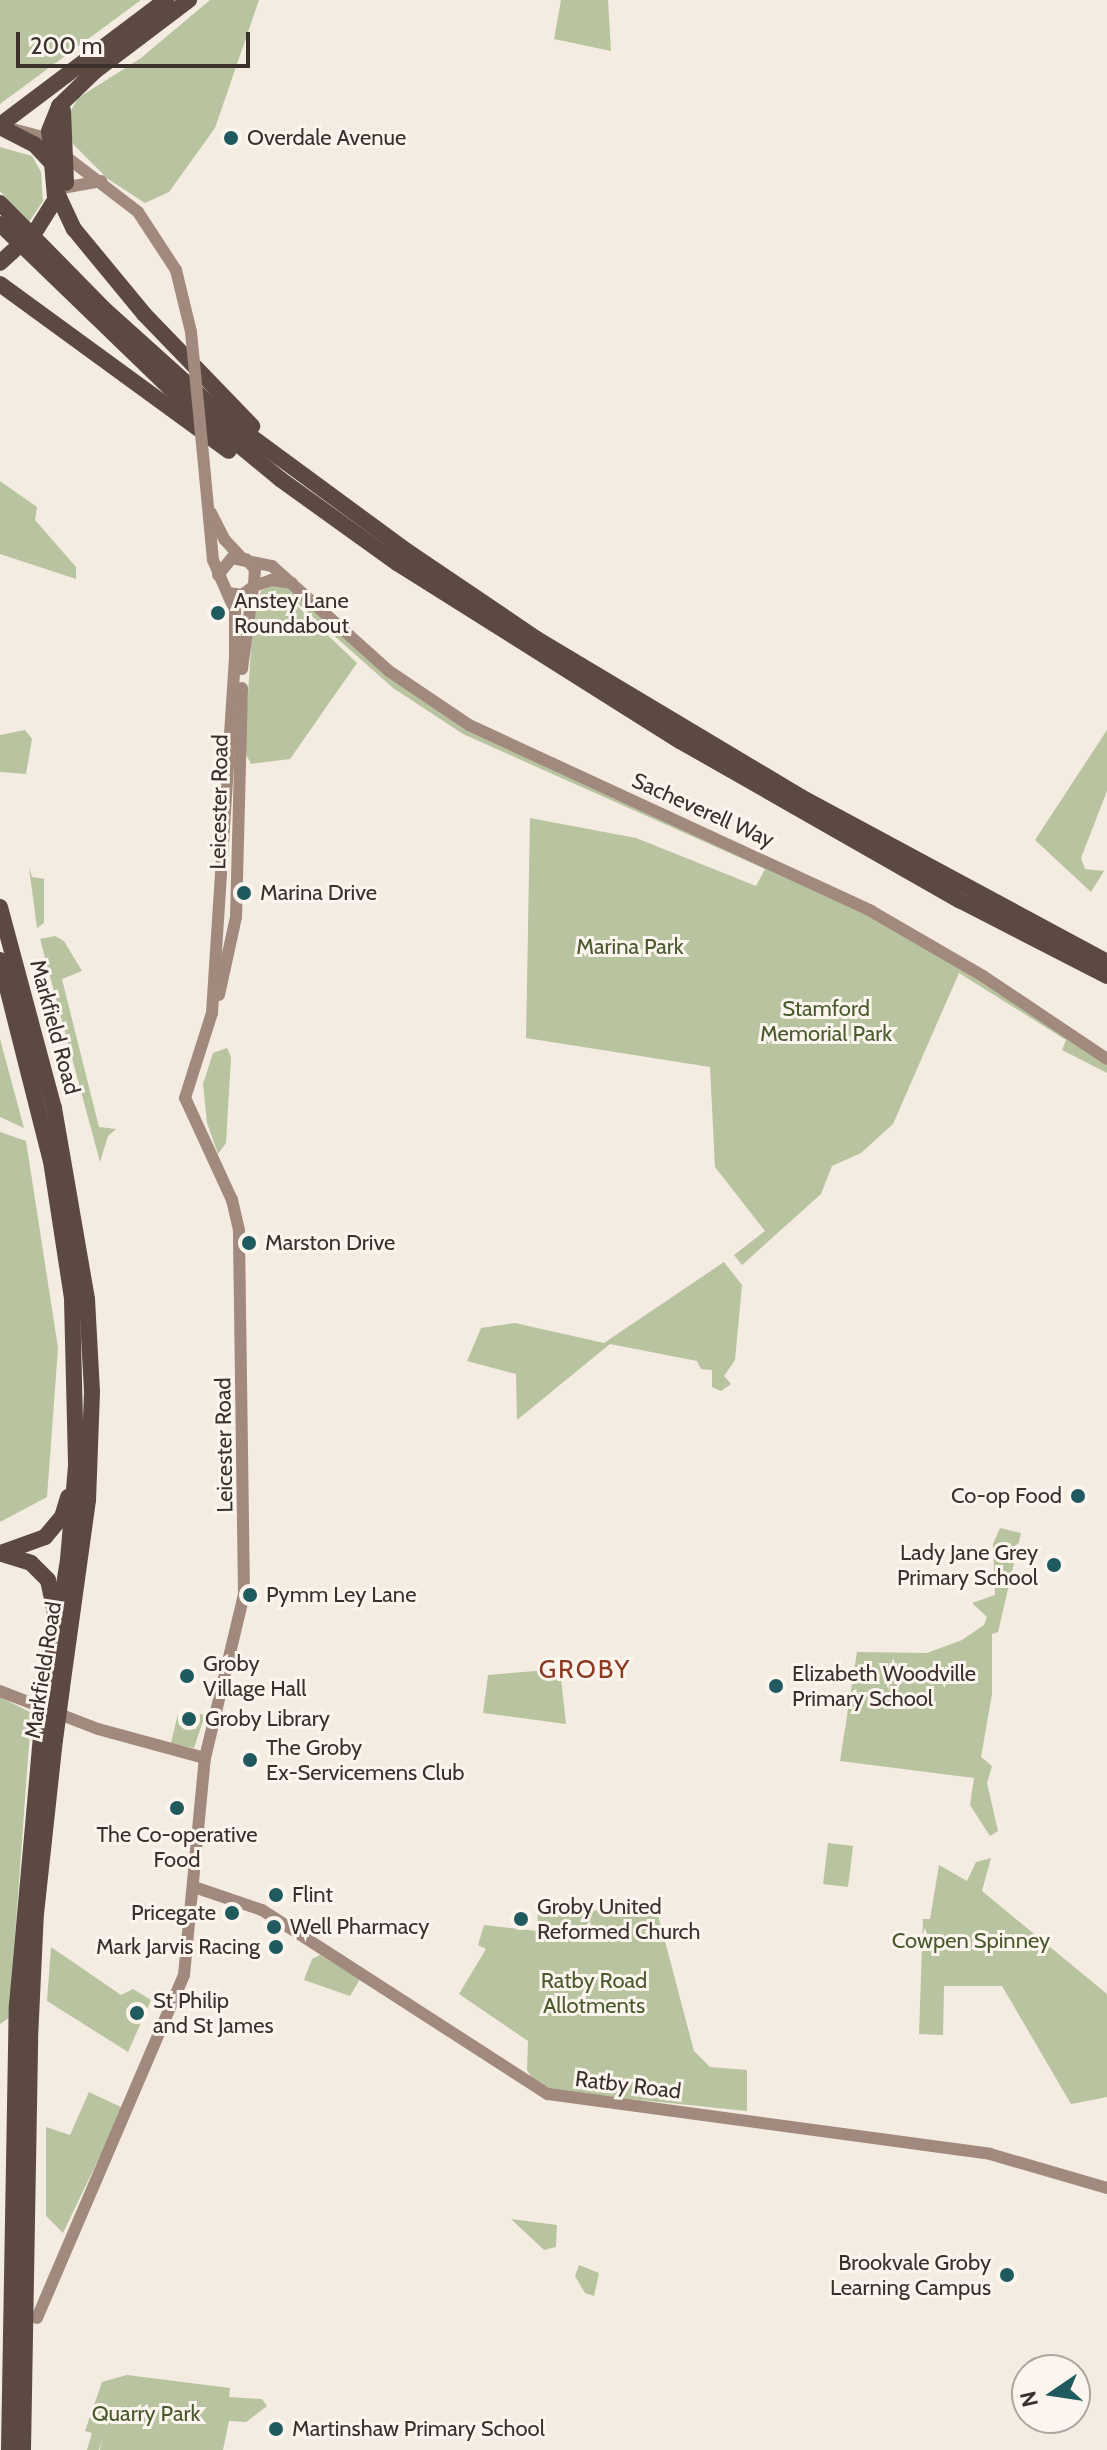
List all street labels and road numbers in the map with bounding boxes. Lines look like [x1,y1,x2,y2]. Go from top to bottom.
street label: Leicester Road [205,734,233,870]
street label: Sacheverell Way [628,767,778,853]
street label: Markfield Road [24,957,86,1097]
street label: Leicester Road [210,1377,238,1513]
street label: Markfield Road [19,1600,67,1740]
street label: Ratby Road [573,2065,683,2105]

